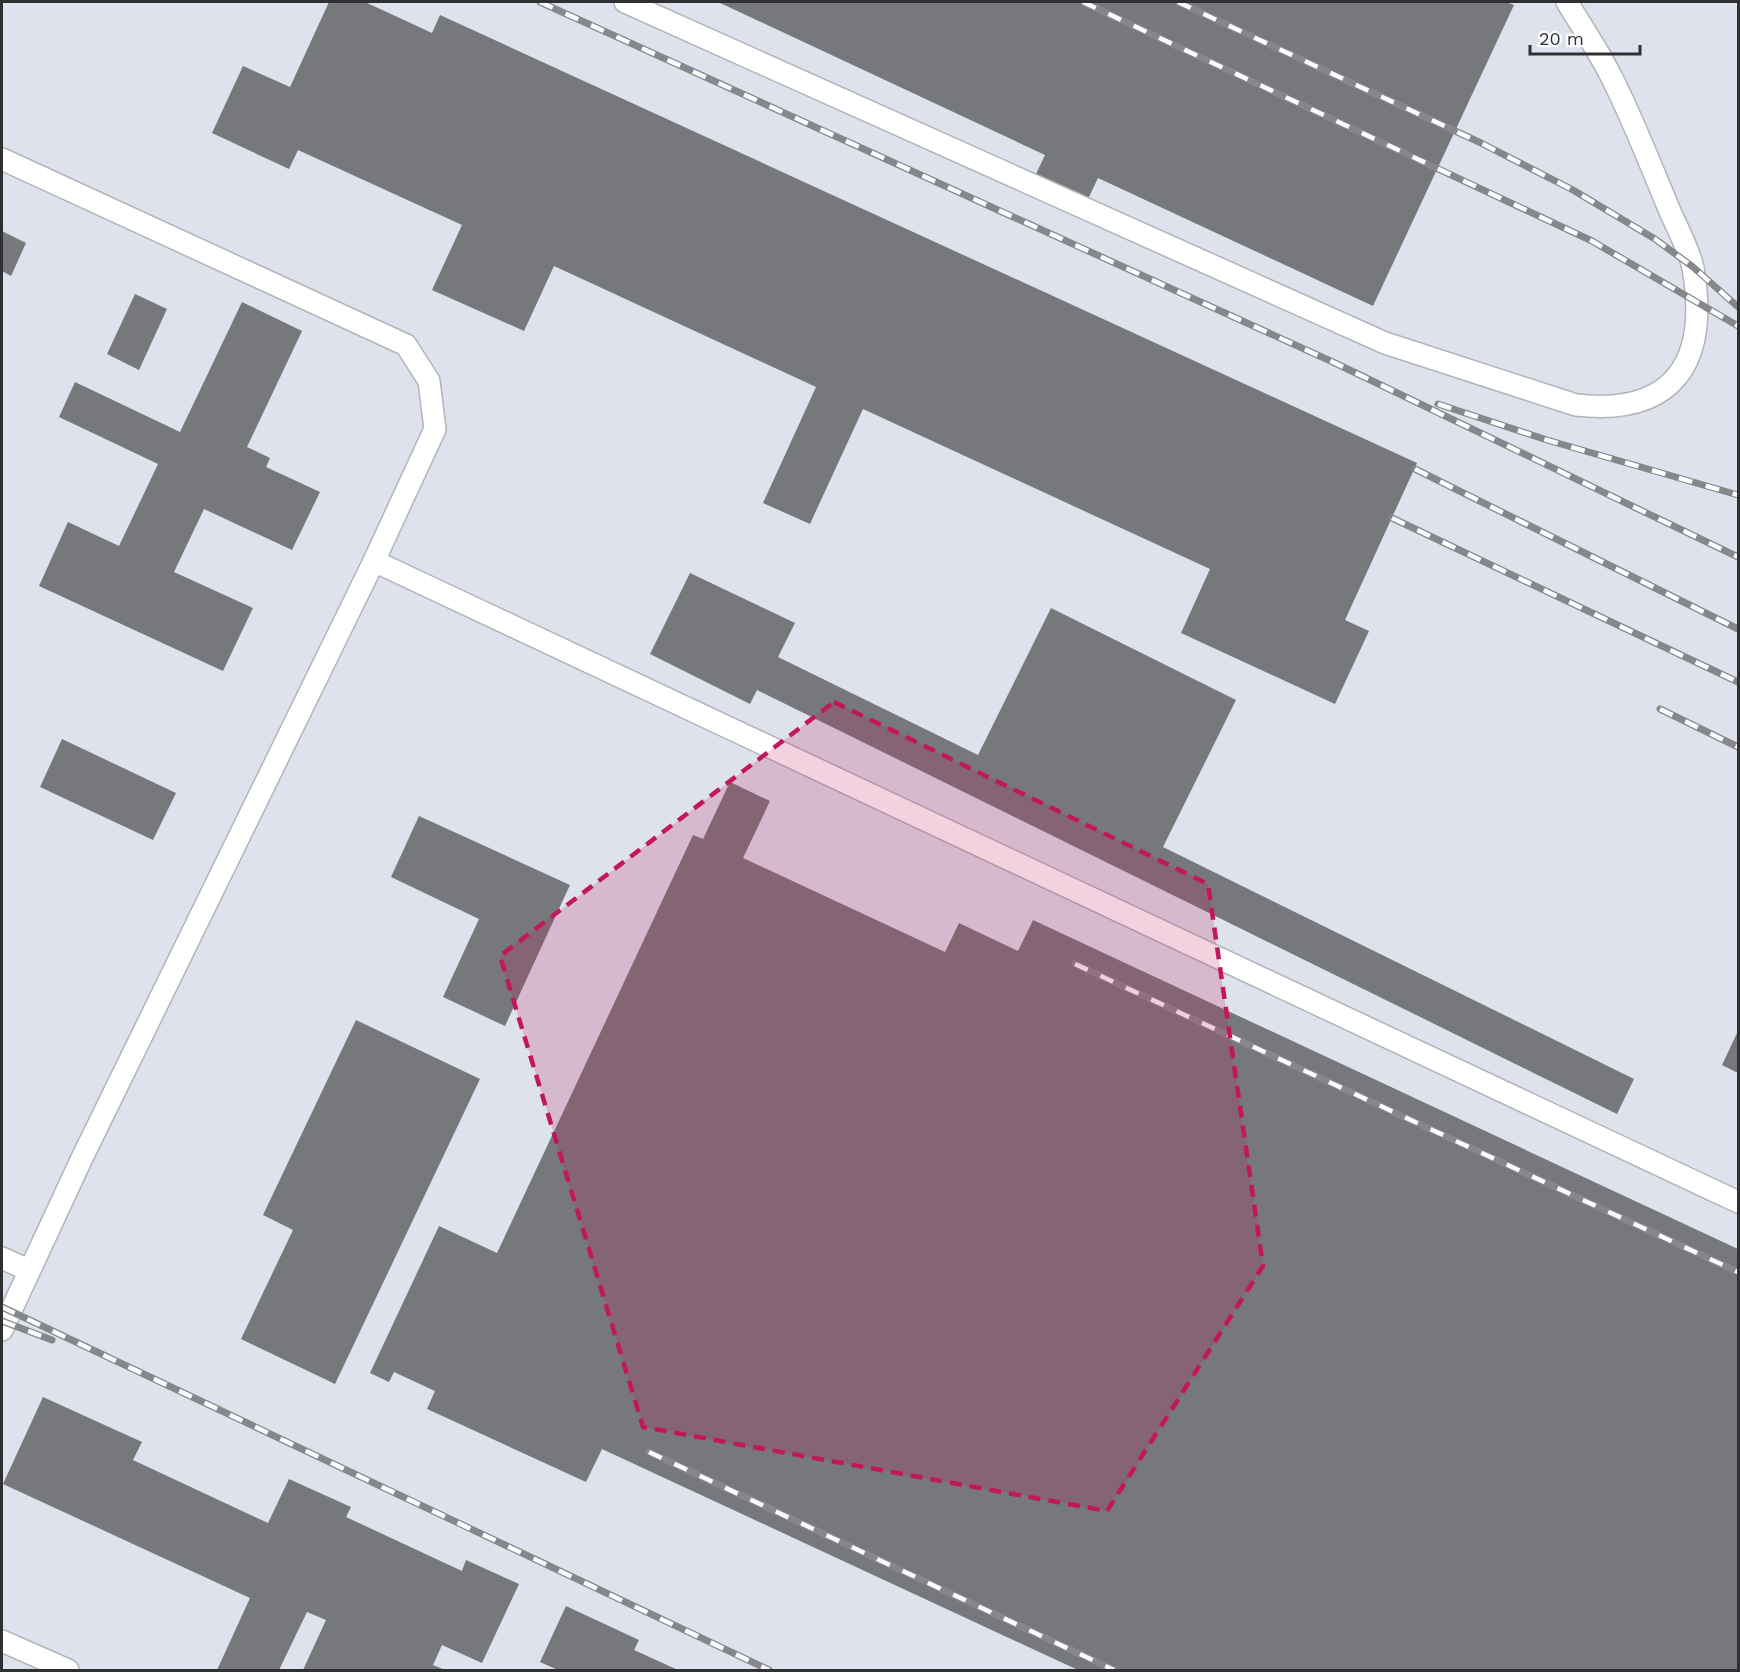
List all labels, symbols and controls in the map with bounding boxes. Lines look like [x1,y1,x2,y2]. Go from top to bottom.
scale bar [1530,18,1640,56]
text: 20 m [1539,28,1584,49]

